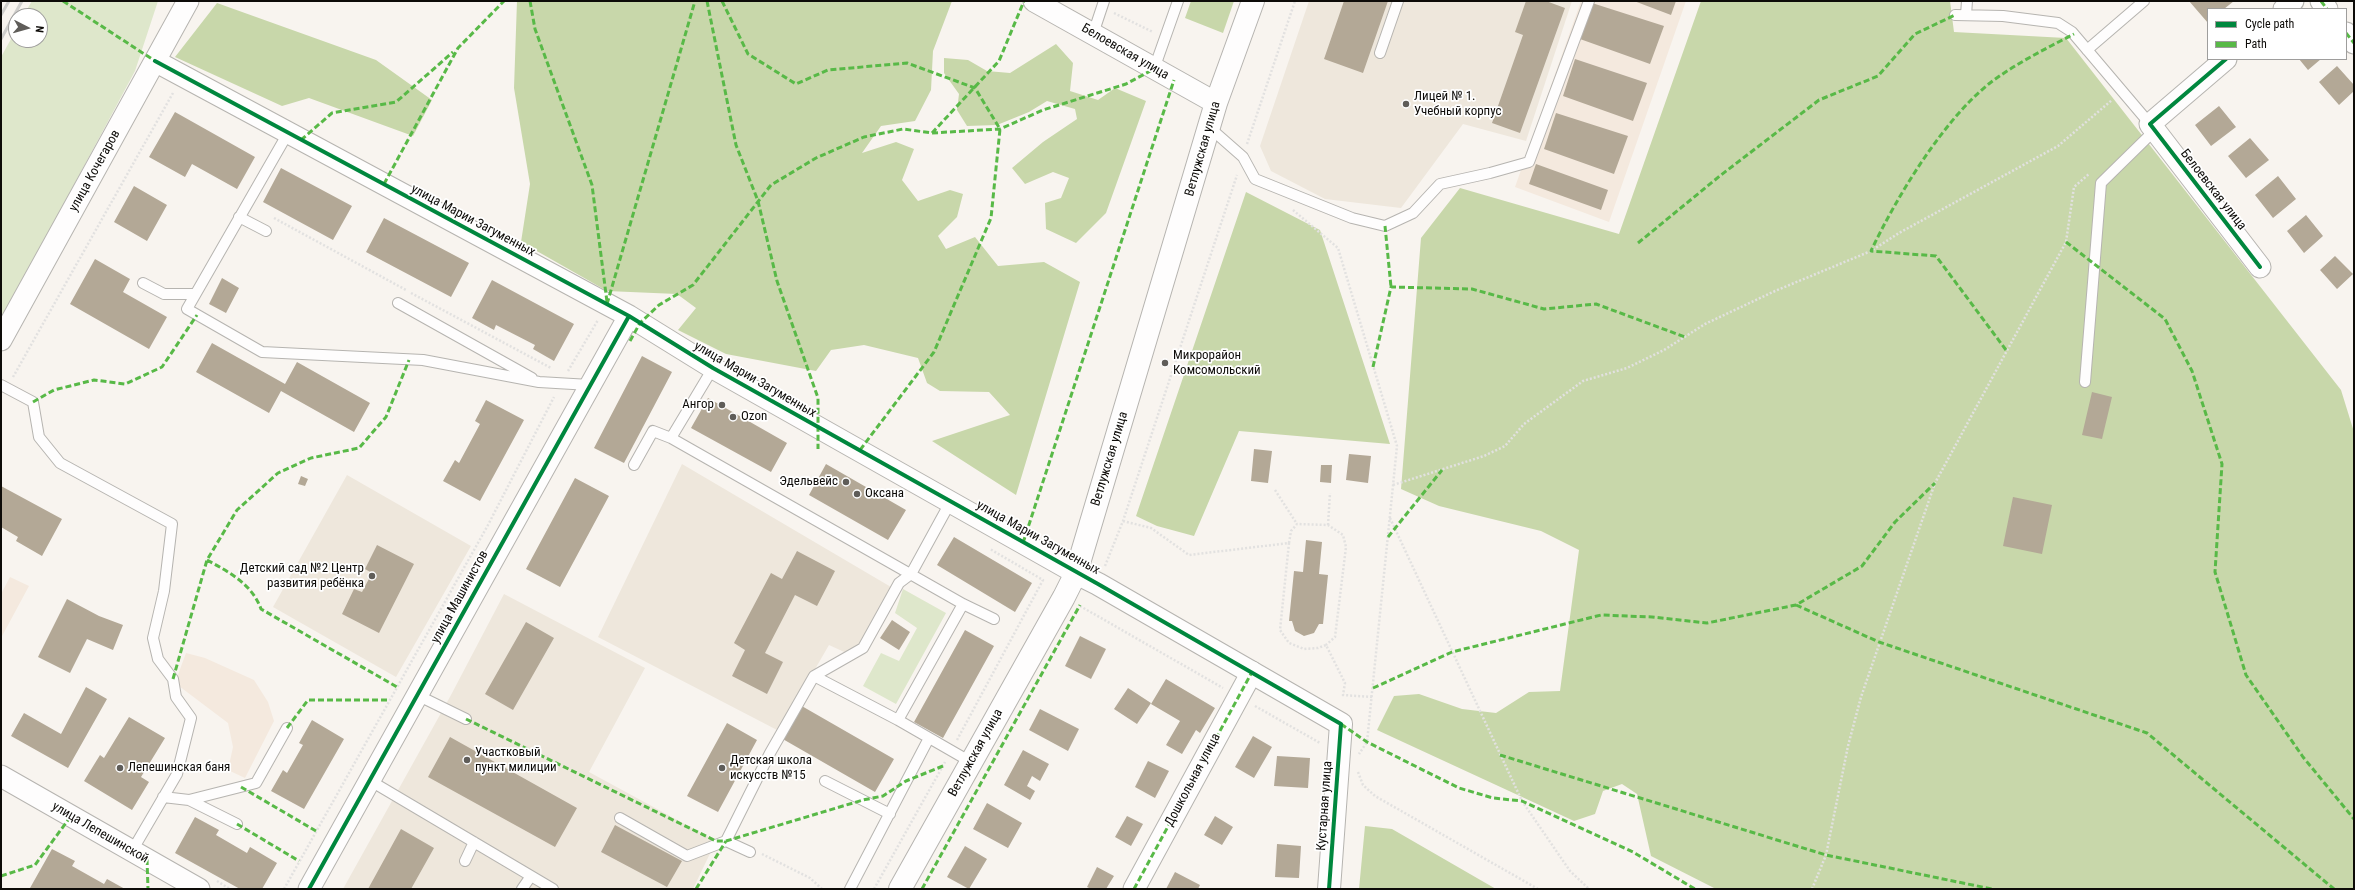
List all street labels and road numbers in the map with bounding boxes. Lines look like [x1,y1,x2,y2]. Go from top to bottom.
street label: Белоевская улица [1079,21,1171,83]
street label: Ветлужская улица [1182,100,1224,198]
street label: улица Кочегаров [66,127,124,215]
street label: Белоевская улица [2177,146,2249,234]
street label: улица Марии Загуменных [408,182,538,260]
street label: улица Марии Загуменных [691,339,819,421]
street label: Ветлужская улица [1088,410,1132,508]
street label: улица Марии Загуменных [974,498,1102,578]
street label: улица Машинистов [428,548,492,646]
street label: Ветлужская улица [945,706,1007,800]
street label: Дошкольная улица [1162,731,1224,829]
street label: Кустарная улица [1314,761,1336,851]
street label: улица Лепешинской [49,799,151,867]

